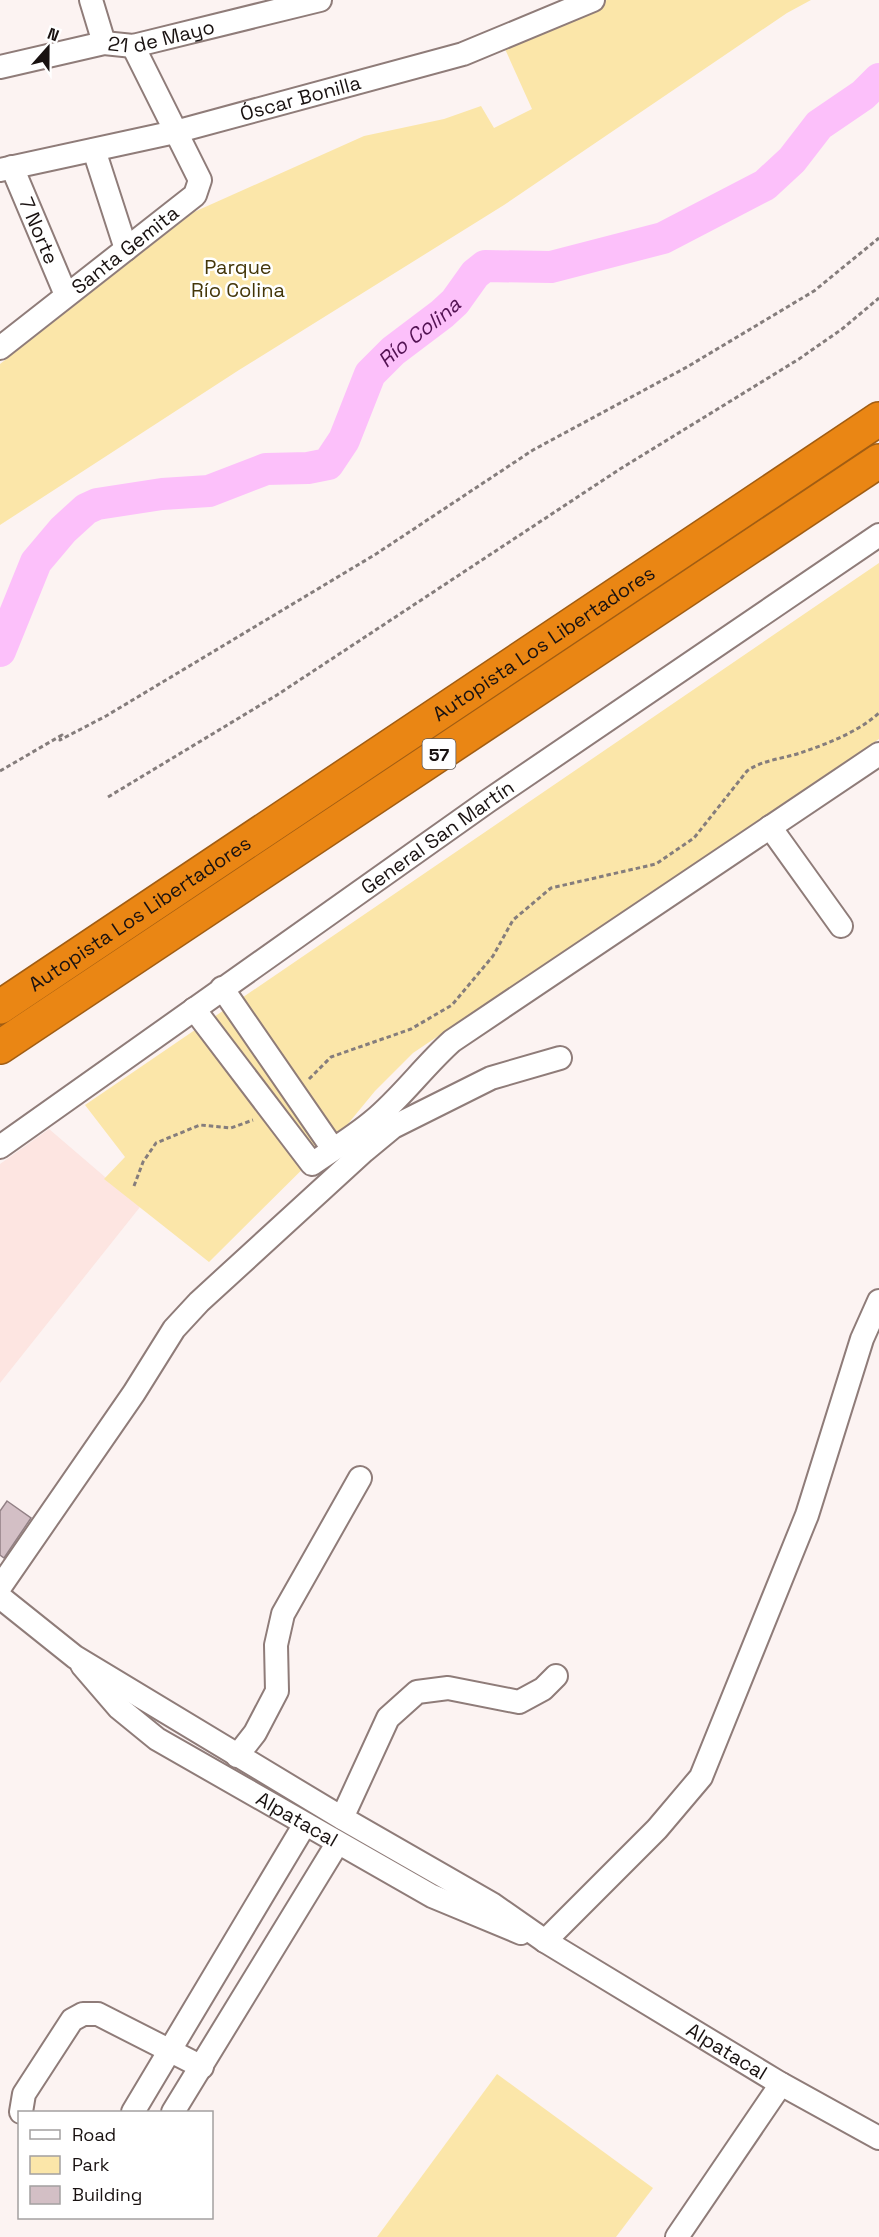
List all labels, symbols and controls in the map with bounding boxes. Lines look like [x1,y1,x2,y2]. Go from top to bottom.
street label: 21 de Mayo [107,13,217,59]
north arrow [18,18,78,78]
text: N [44,23,62,46]
street label: Óscar Bonilla [237,69,364,127]
street label: 7 Norte [13,193,64,268]
street label: Santa Gemita [66,200,184,300]
park label: Parque Río Colina [191,254,285,303]
water label: Río Colina [371,290,467,373]
street label: Autopista Los Libertadores [427,560,660,727]
road number: 57 [422,739,456,769]
street label: General San Martín [356,774,519,900]
street label: Autopista Los Libertadores [23,830,256,997]
street label: Alpatacal [251,1785,343,1853]
street label: Alpatacal [682,2017,772,2086]
legend [18,2111,213,2219]
text: Road [72,2123,116,2146]
text: Park [72,2153,110,2176]
text: Building [72,2183,142,2206]

